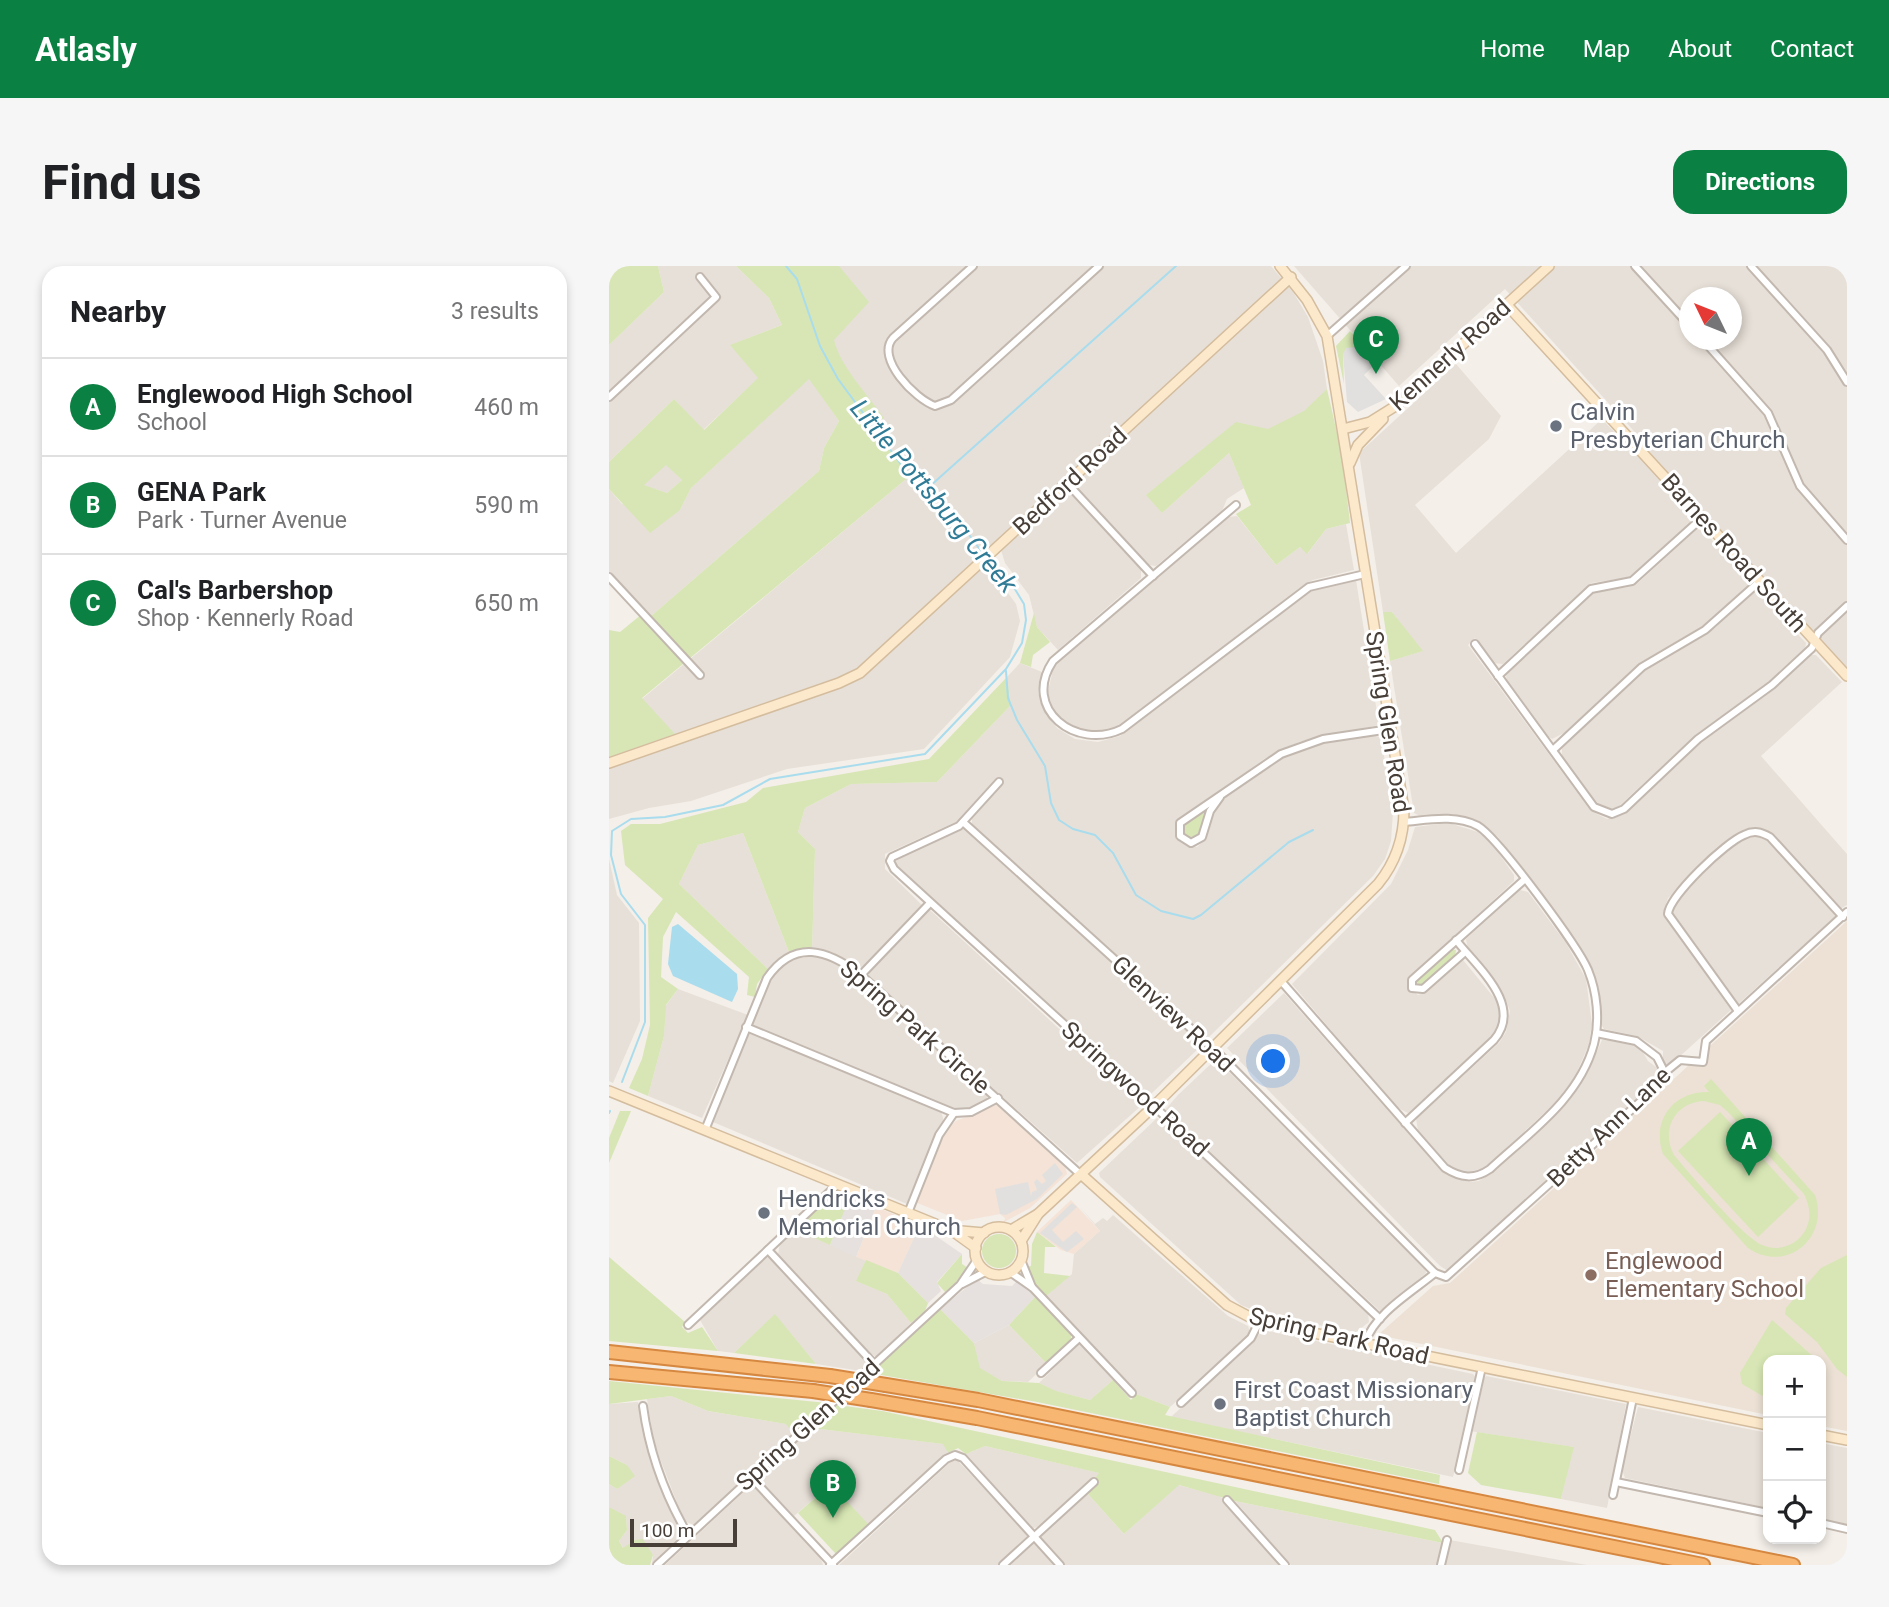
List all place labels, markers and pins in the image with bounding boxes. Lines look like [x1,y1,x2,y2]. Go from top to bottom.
pin: C [1353,316,1399,374]
place label: Calvin Presbyterian Church [1570,398,1785,454]
marker: Calvin Presbyterian Church [1548,418,1564,434]
pin: A [1726,1118,1772,1176]
place label: Hendricks Memorial Church [778,1185,961,1241]
marker: Hendricks Memorial Church [756,1205,772,1221]
place label: Englewood Elementary School [1605,1247,1804,1303]
marker: Englewood Elementary School [1583,1267,1599,1283]
place label: First Coast Missionary Baptist Church [1234,1376,1474,1432]
marker: First Coast Missionary Baptist Church [1212,1396,1228,1412]
pin: B [810,1460,856,1518]

